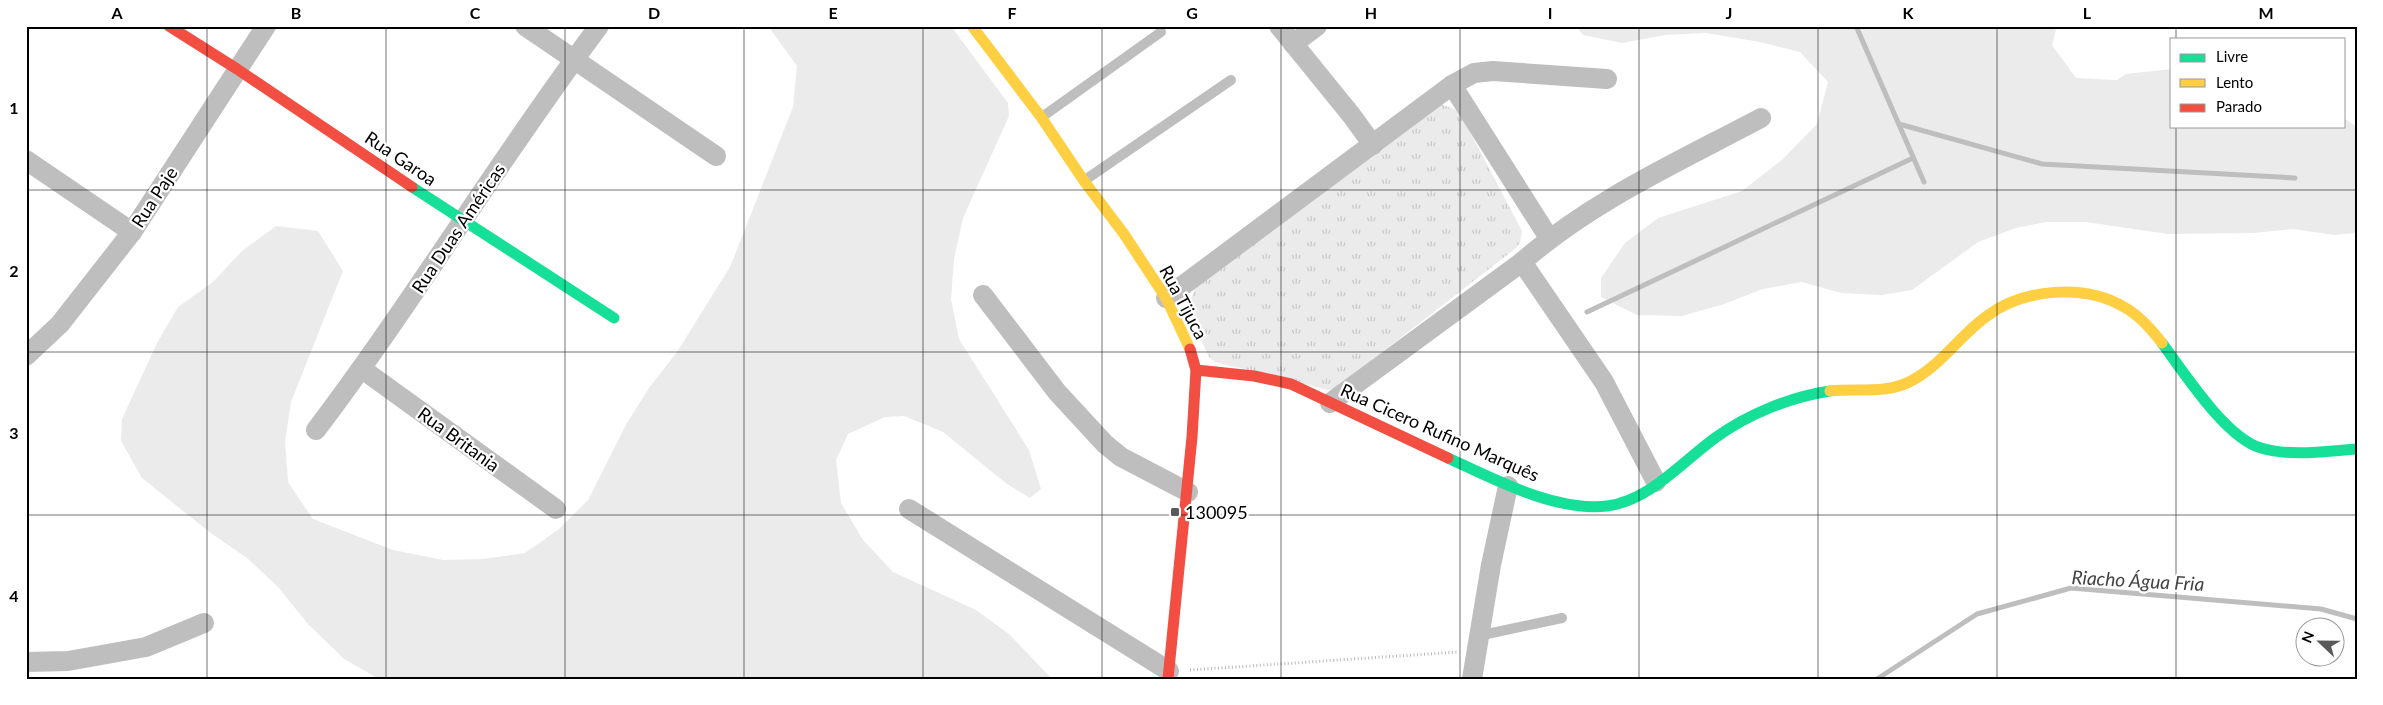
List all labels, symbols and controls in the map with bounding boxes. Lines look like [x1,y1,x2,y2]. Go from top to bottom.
text: A [110,3,123,22]
text: B [291,3,301,22]
text: C [470,3,481,22]
text: D [648,3,660,22]
text: E [828,3,838,22]
text: F [1007,3,1017,22]
text: G [1186,3,1198,22]
text: H [1365,3,1377,22]
text: I [1548,3,1552,22]
text: J [1726,3,1732,22]
text: K [1903,3,1915,22]
text: L [2083,3,2092,22]
text: M [2258,3,2274,22]
legend [2170,38,2346,128]
text: Livre [2216,47,2248,65]
text: Lento [2216,73,2253,91]
text: Parado [2216,97,2262,115]
text: 1 [9,98,19,117]
street label: Rua Garoa [361,126,441,190]
street label: Rua Duas Américas [407,159,510,297]
street label: Rua Paje [126,163,182,231]
text: 2 [9,261,19,280]
street label: Rua Tijuca [1155,261,1213,343]
street label: Rua Cicero Rufino Marquês [1337,378,1543,486]
street label: Rua Britania [414,402,504,476]
text: 3 [9,423,19,442]
place label: 130095 [1185,501,1248,523]
marker: 130095 [1169,506,1181,518]
water label: Riacho Água Fria [2071,565,2205,595]
text: 4 [9,586,19,605]
north arrow [2296,618,2346,668]
text: N [2298,629,2317,645]

